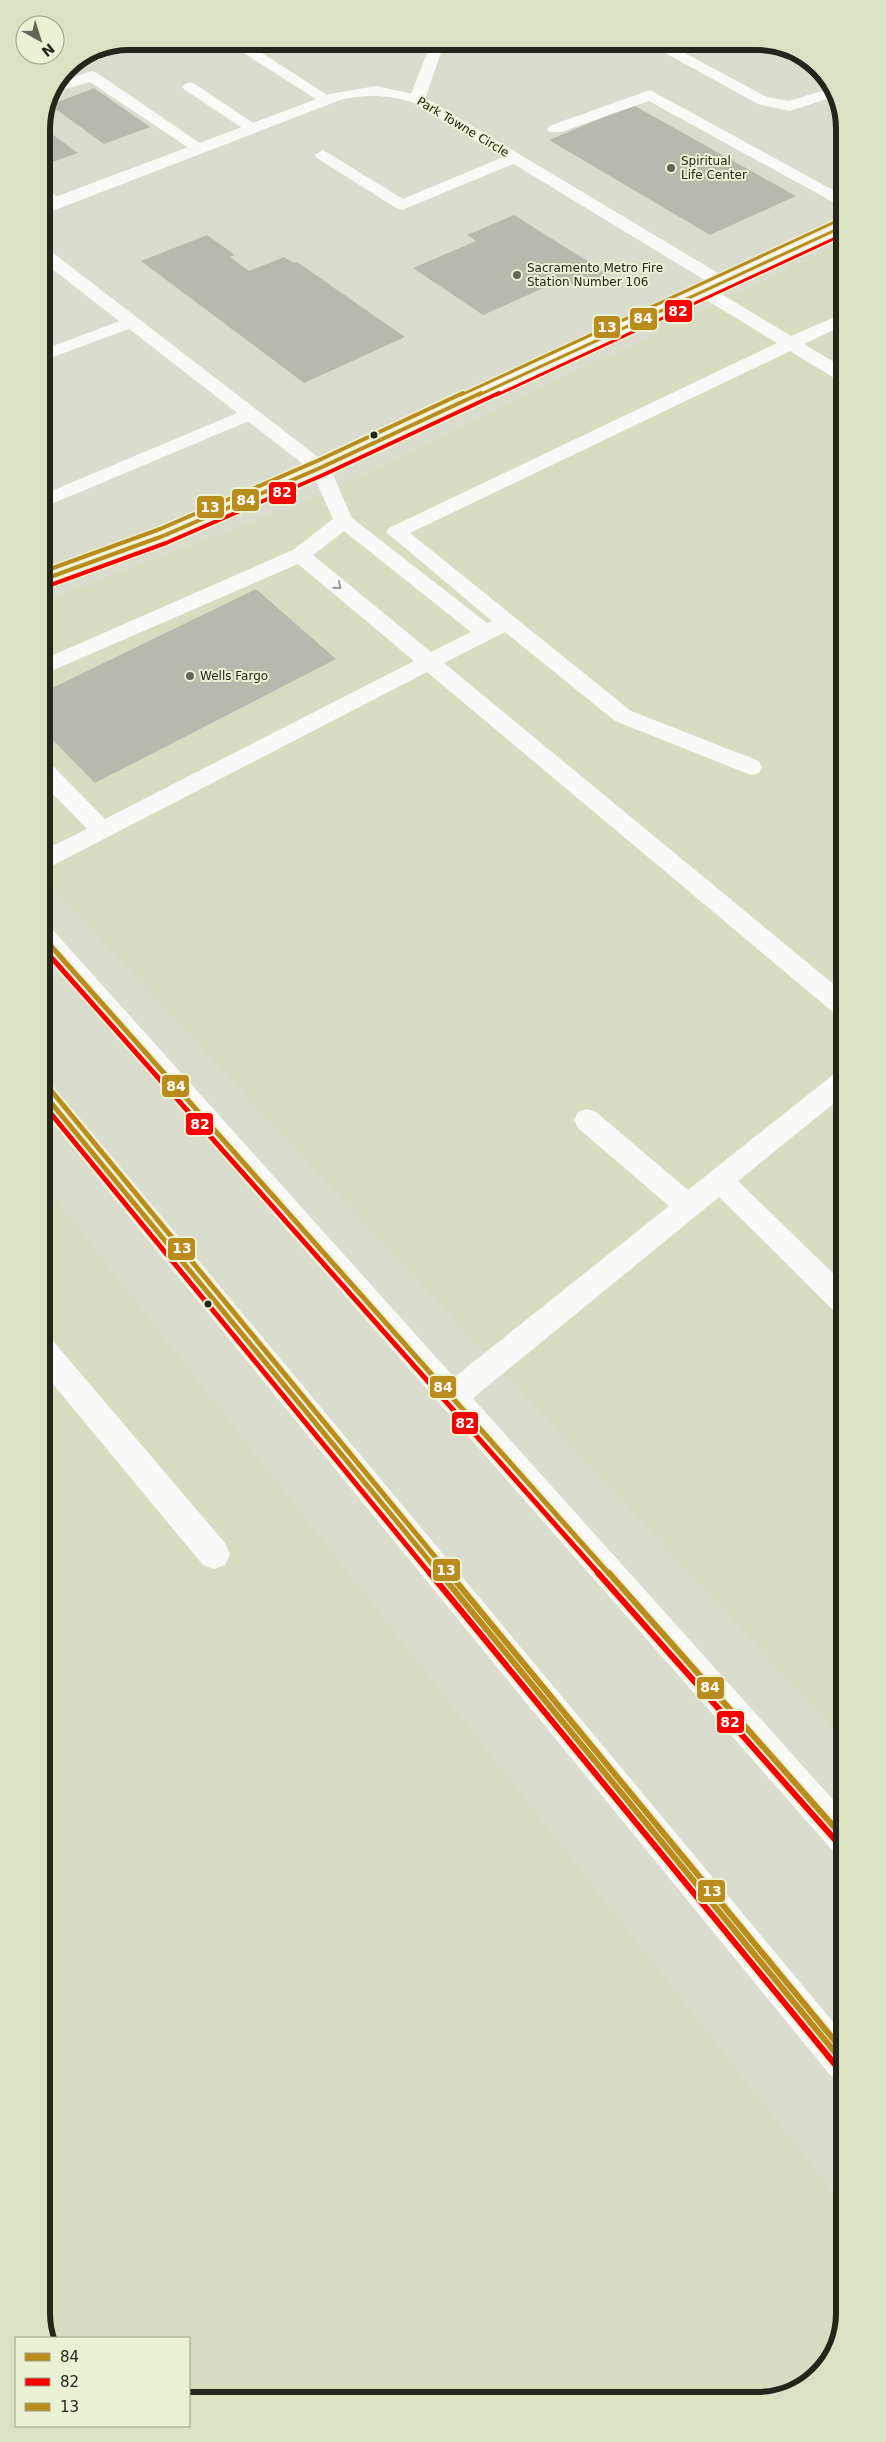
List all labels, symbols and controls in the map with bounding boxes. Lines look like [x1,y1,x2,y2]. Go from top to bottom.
north arrow [15,15,65,65]
text: N [39,40,58,60]
street label: Park Towne Circle [415,94,511,160]
place label: Spiritual Life Center [681,154,747,182]
marker: Spiritual Life Center [665,162,677,174]
place label: Sacramento Metro Fire Station Number 106 [527,261,663,289]
marker: Sacramento Metro Fire Station Number 106 [511,269,523,281]
line badge: 82 [664,299,693,323]
text: 82 [668,303,688,319]
line badge: 84 [629,307,658,331]
text: 84 [633,310,653,326]
line badge: 13 [593,315,621,339]
text: 13 [597,319,617,335]
unlabelled marker [369,430,379,440]
line badge: 82 [268,481,297,505]
text: 82 [272,484,292,500]
line badge: 84 [231,488,260,512]
text: 84 [236,492,256,508]
line badge: 13 [196,495,225,519]
text: 13 [200,499,220,515]
one-way arrow [332,581,341,590]
place label: Wells Fargo [200,669,268,683]
marker: Wells Fargo [184,670,196,682]
line badge: 84 [161,1074,190,1098]
text: 84 [166,1078,186,1094]
line badge: 82 [185,1112,214,1136]
text: 82 [190,1116,210,1132]
line badge: 13 [167,1237,196,1261]
text: 13 [172,1240,192,1256]
unlabelled marker [203,1299,213,1309]
line badge: 84 [429,1375,457,1399]
text: 84 [433,1379,453,1395]
line badge: 82 [451,1411,479,1435]
text: 82 [455,1415,475,1431]
line badge: 13 [432,1558,461,1582]
text: 13 [436,1562,456,1578]
line badge: 84 [696,1676,725,1700]
text: 84 [700,1679,720,1695]
line badge: 82 [716,1710,745,1734]
text: 82 [720,1714,740,1730]
line badge: 13 [697,1879,726,1903]
text: 13 [702,1883,722,1899]
legend [15,2337,190,2427]
text: 84 [60,2348,79,2366]
text: 82 [60,2373,79,2391]
text: 13 [60,2398,79,2416]

